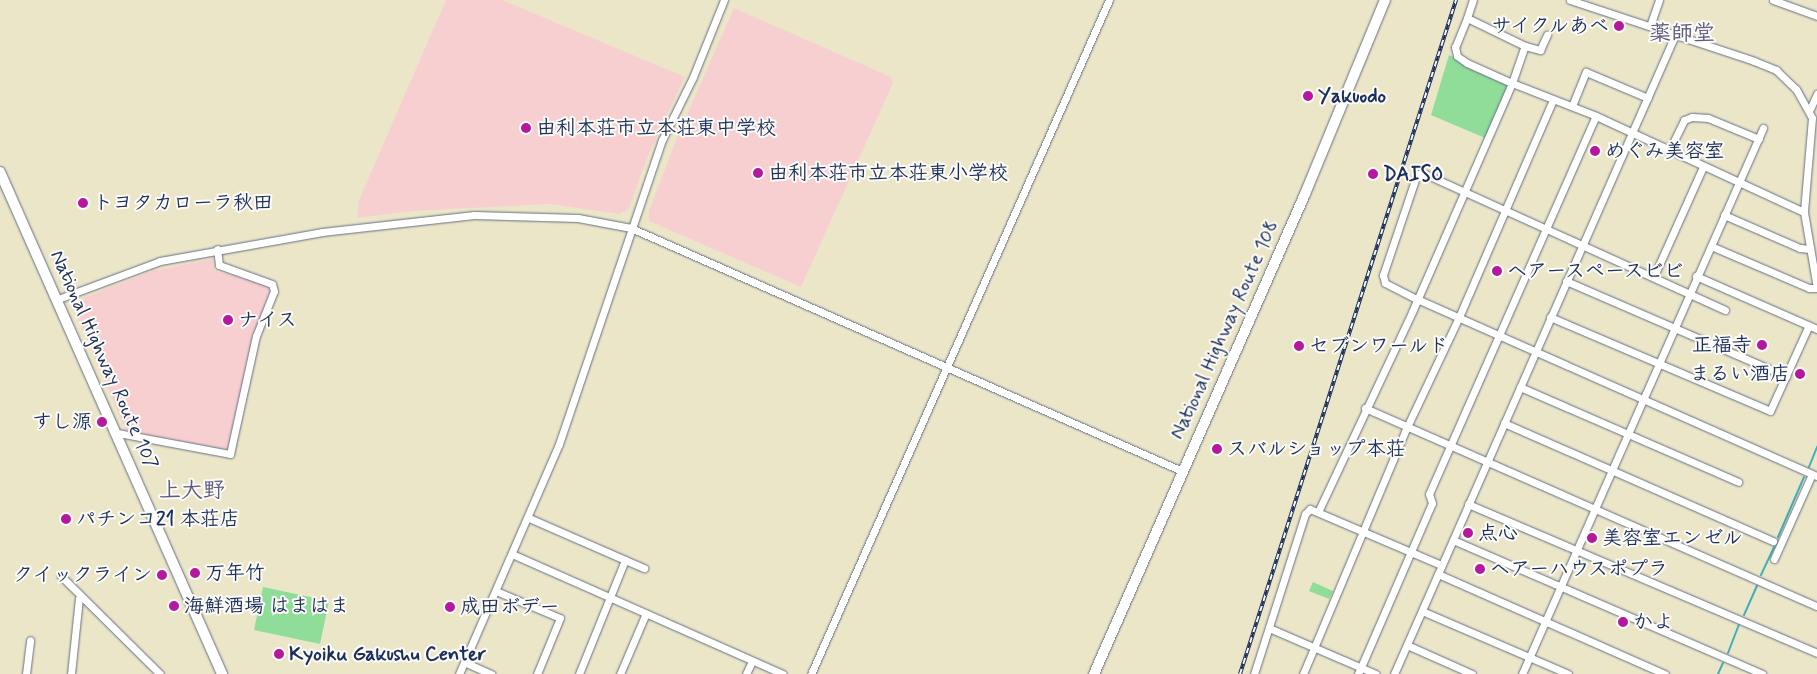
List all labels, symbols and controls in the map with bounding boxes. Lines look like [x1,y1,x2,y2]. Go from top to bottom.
place label: サイクルあべ [1489,14,1609,38]
marker: サイクルあべ [1613,20,1625,32]
district label: 薬師堂 [1649,22,1715,48]
place label: Yakuodo [1318,84,1386,108]
marker: Yakuodo [1302,90,1314,102]
place label: 由利本荘市立本荘東中学校 [536,116,776,140]
marker: 由利本荘市立本荘東中学校 [520,122,532,134]
place label: めぐみ美容室 [1605,139,1725,163]
marker: めぐみ美容室 [1589,145,1601,157]
place label: 由利本荘市立本荘東小学校 [768,161,1008,185]
place label: DAISO [1383,162,1443,186]
marker: 由利本荘市立本荘東小学校 [752,167,764,179]
marker: DAISO [1367,168,1379,180]
place label: トヨタカローラ秋田 [93,191,273,215]
marker: トヨタカローラ秋田 [77,197,89,209]
street label: National Highway Route 108 [1167,220,1283,440]
street label: National Highway Route 107 [46,250,162,470]
place label: ヘアースペースビビ [1507,259,1686,283]
marker: ヘアースペースビビ [1491,265,1503,277]
place label: ナイス [238,308,298,332]
marker: ナイス [222,314,234,326]
place label: 正福寺 [1692,333,1752,357]
place label: セブンワールド [1309,334,1449,358]
marker: 正福寺 [1756,339,1768,351]
marker: セブンワールド [1293,340,1305,352]
place label: まるい酒店 [1690,362,1790,386]
marker: まるい酒店 [1794,368,1806,380]
place label: すし源 [32,410,92,434]
marker: すし源 [96,416,108,428]
place label: スバルショップ本荘 [1227,437,1407,461]
marker: スバルショップ本荘 [1211,443,1223,455]
district label: 上大野 [159,479,225,505]
place label: パチンコ21 本荘店 [76,507,240,531]
marker: パチンコ21 本荘店 [60,513,72,525]
place label: 点心 [1478,521,1518,545]
place label: 美容室エンゼル [1602,526,1742,550]
marker: 点心 [1462,527,1474,539]
marker: 美容室エンゼル [1586,532,1598,544]
place label: ヘアーハウスポプラ [1490,557,1669,581]
place label: 万年竹 [205,561,265,585]
place label: クイックライン [12,563,152,587]
marker: ヘアーハウスポプラ [1474,563,1486,575]
marker: 万年竹 [189,567,201,579]
marker: クイックライン [156,569,168,581]
place label: 海鮮酒場 はまはま [184,594,349,618]
place label: 成田ボデー [460,595,560,619]
marker: 海鮮酒場 はまはま [168,600,180,612]
marker: 成田ボデー [444,601,456,613]
place label: かよ [1633,610,1673,634]
marker: かよ [1617,616,1629,628]
place label: Kyoiku Gakushu Center [289,642,487,666]
marker: Kyoiku Gakushu Center [273,648,285,660]

